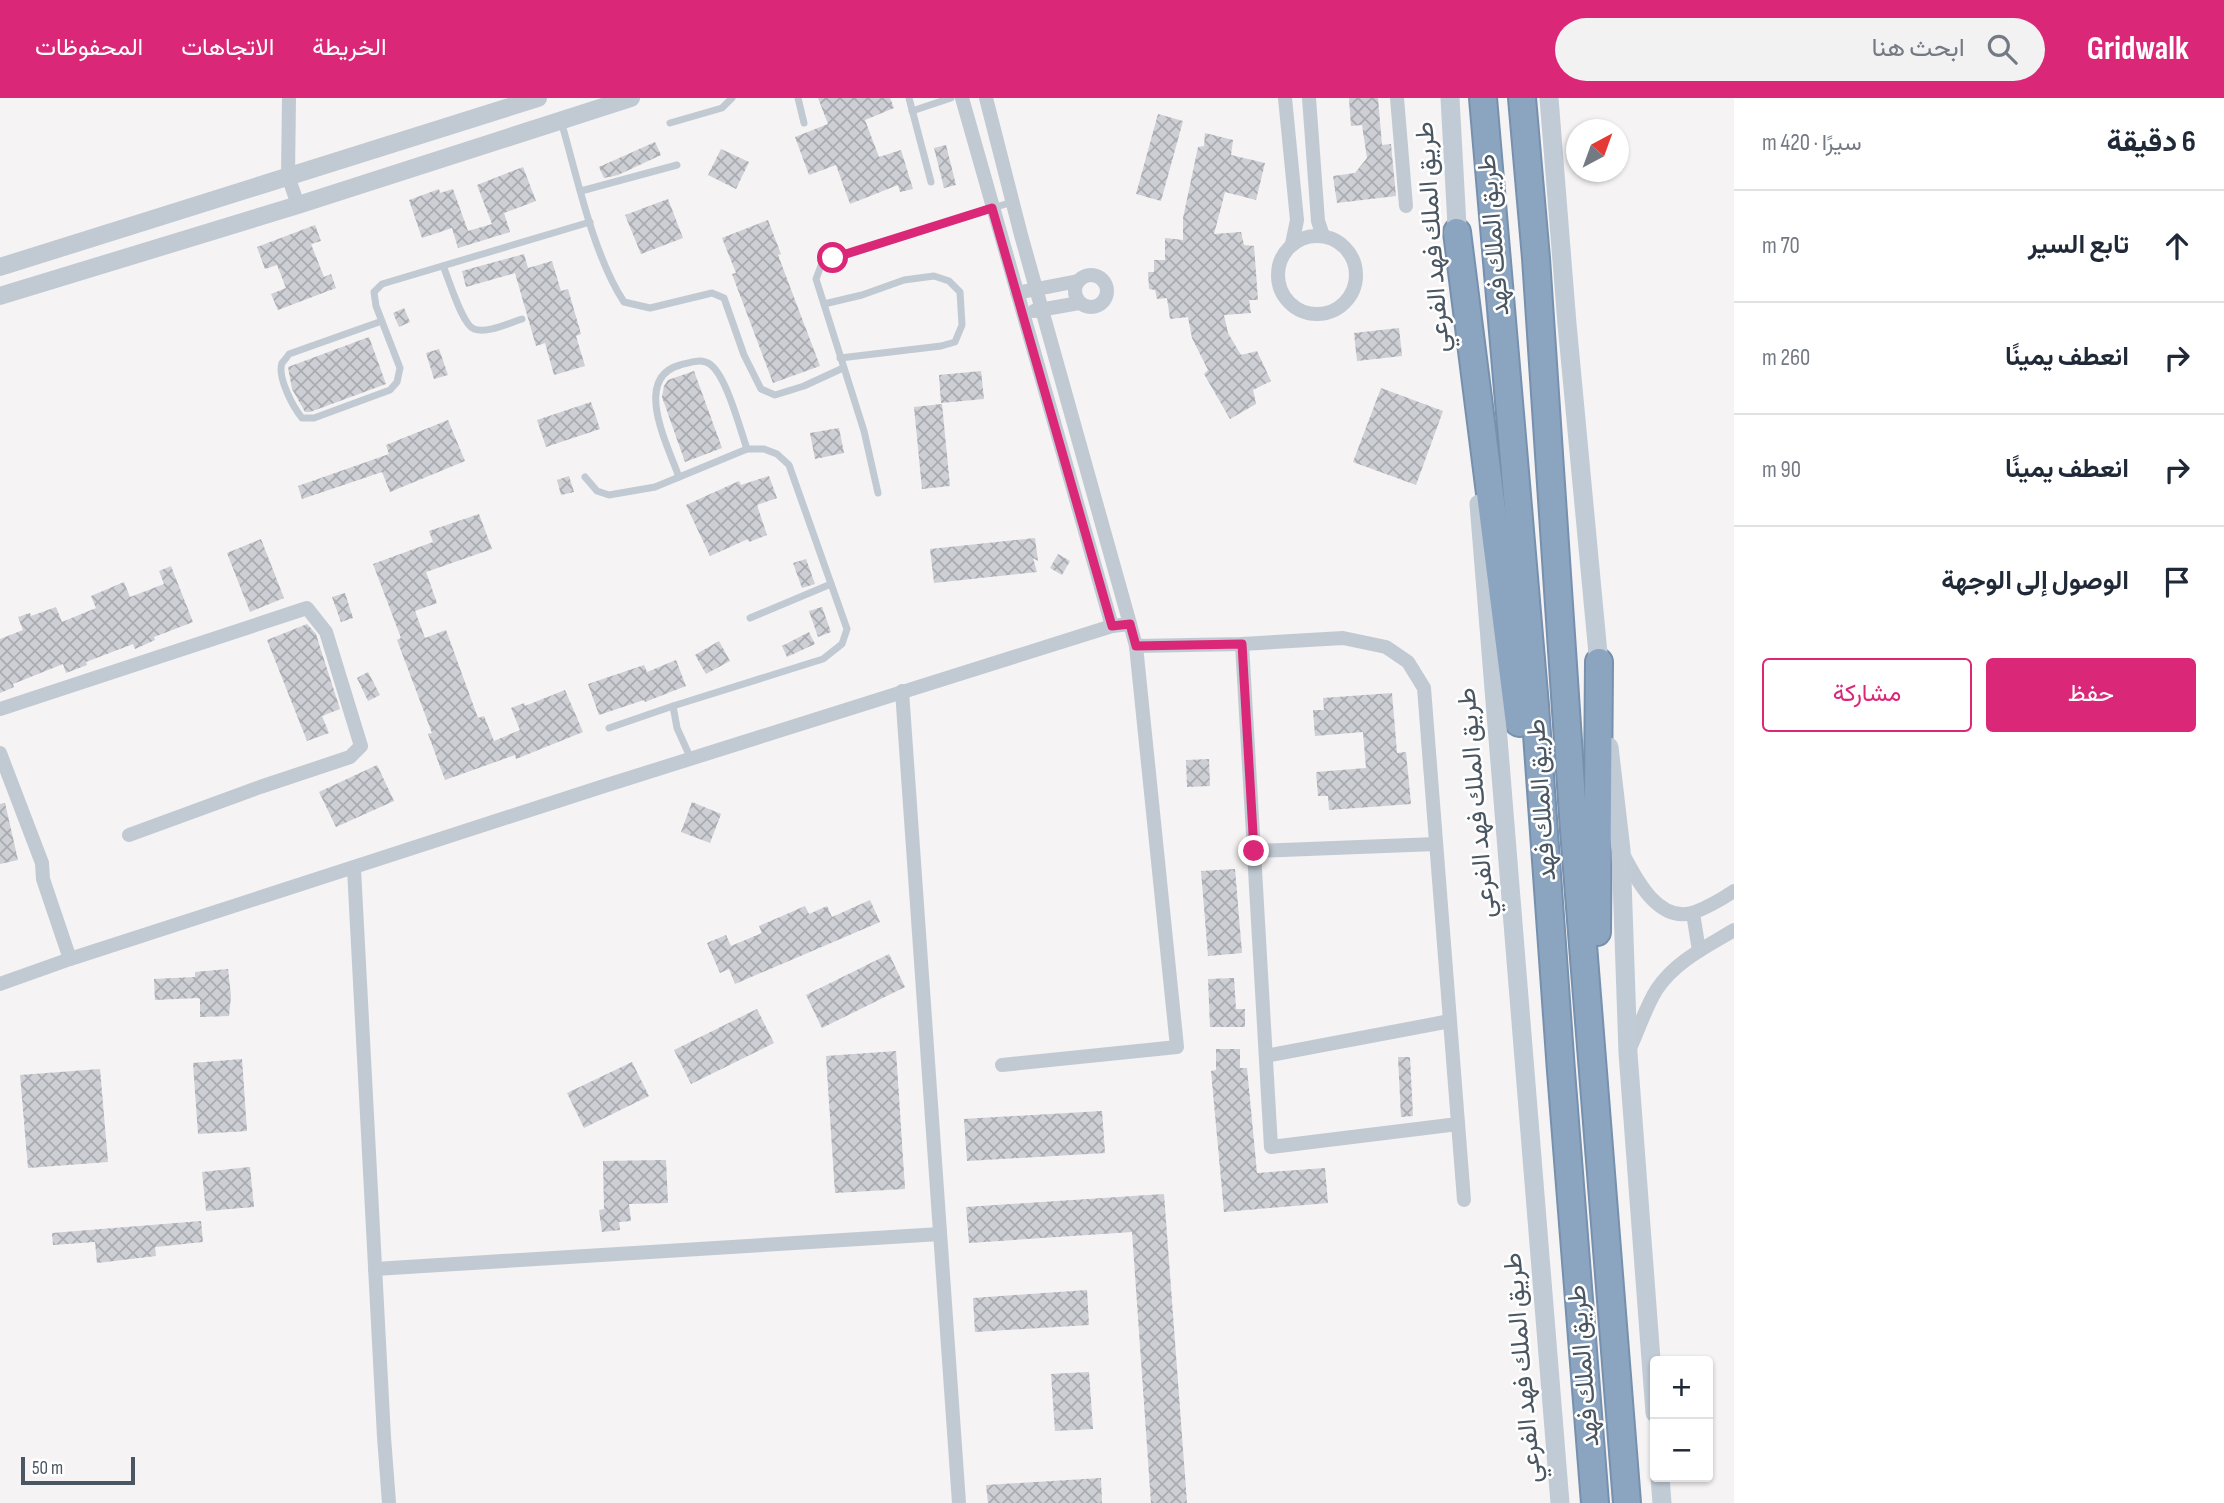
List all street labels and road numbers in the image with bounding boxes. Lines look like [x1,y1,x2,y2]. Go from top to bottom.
street label: طريق الملك فهد الفرعي [1409,120,1461,354]
street label: طريق الملك فهد [1471,153,1517,317]
street label: طريق الملك فهد الفرعي [1451,686,1507,920]
street label: طريق الملك فهد [1521,718,1563,882]
street label: طريق الملك فهد الفرعي [1497,1251,1553,1485]
street label: طريق الملك فهد [1561,1284,1607,1448]

